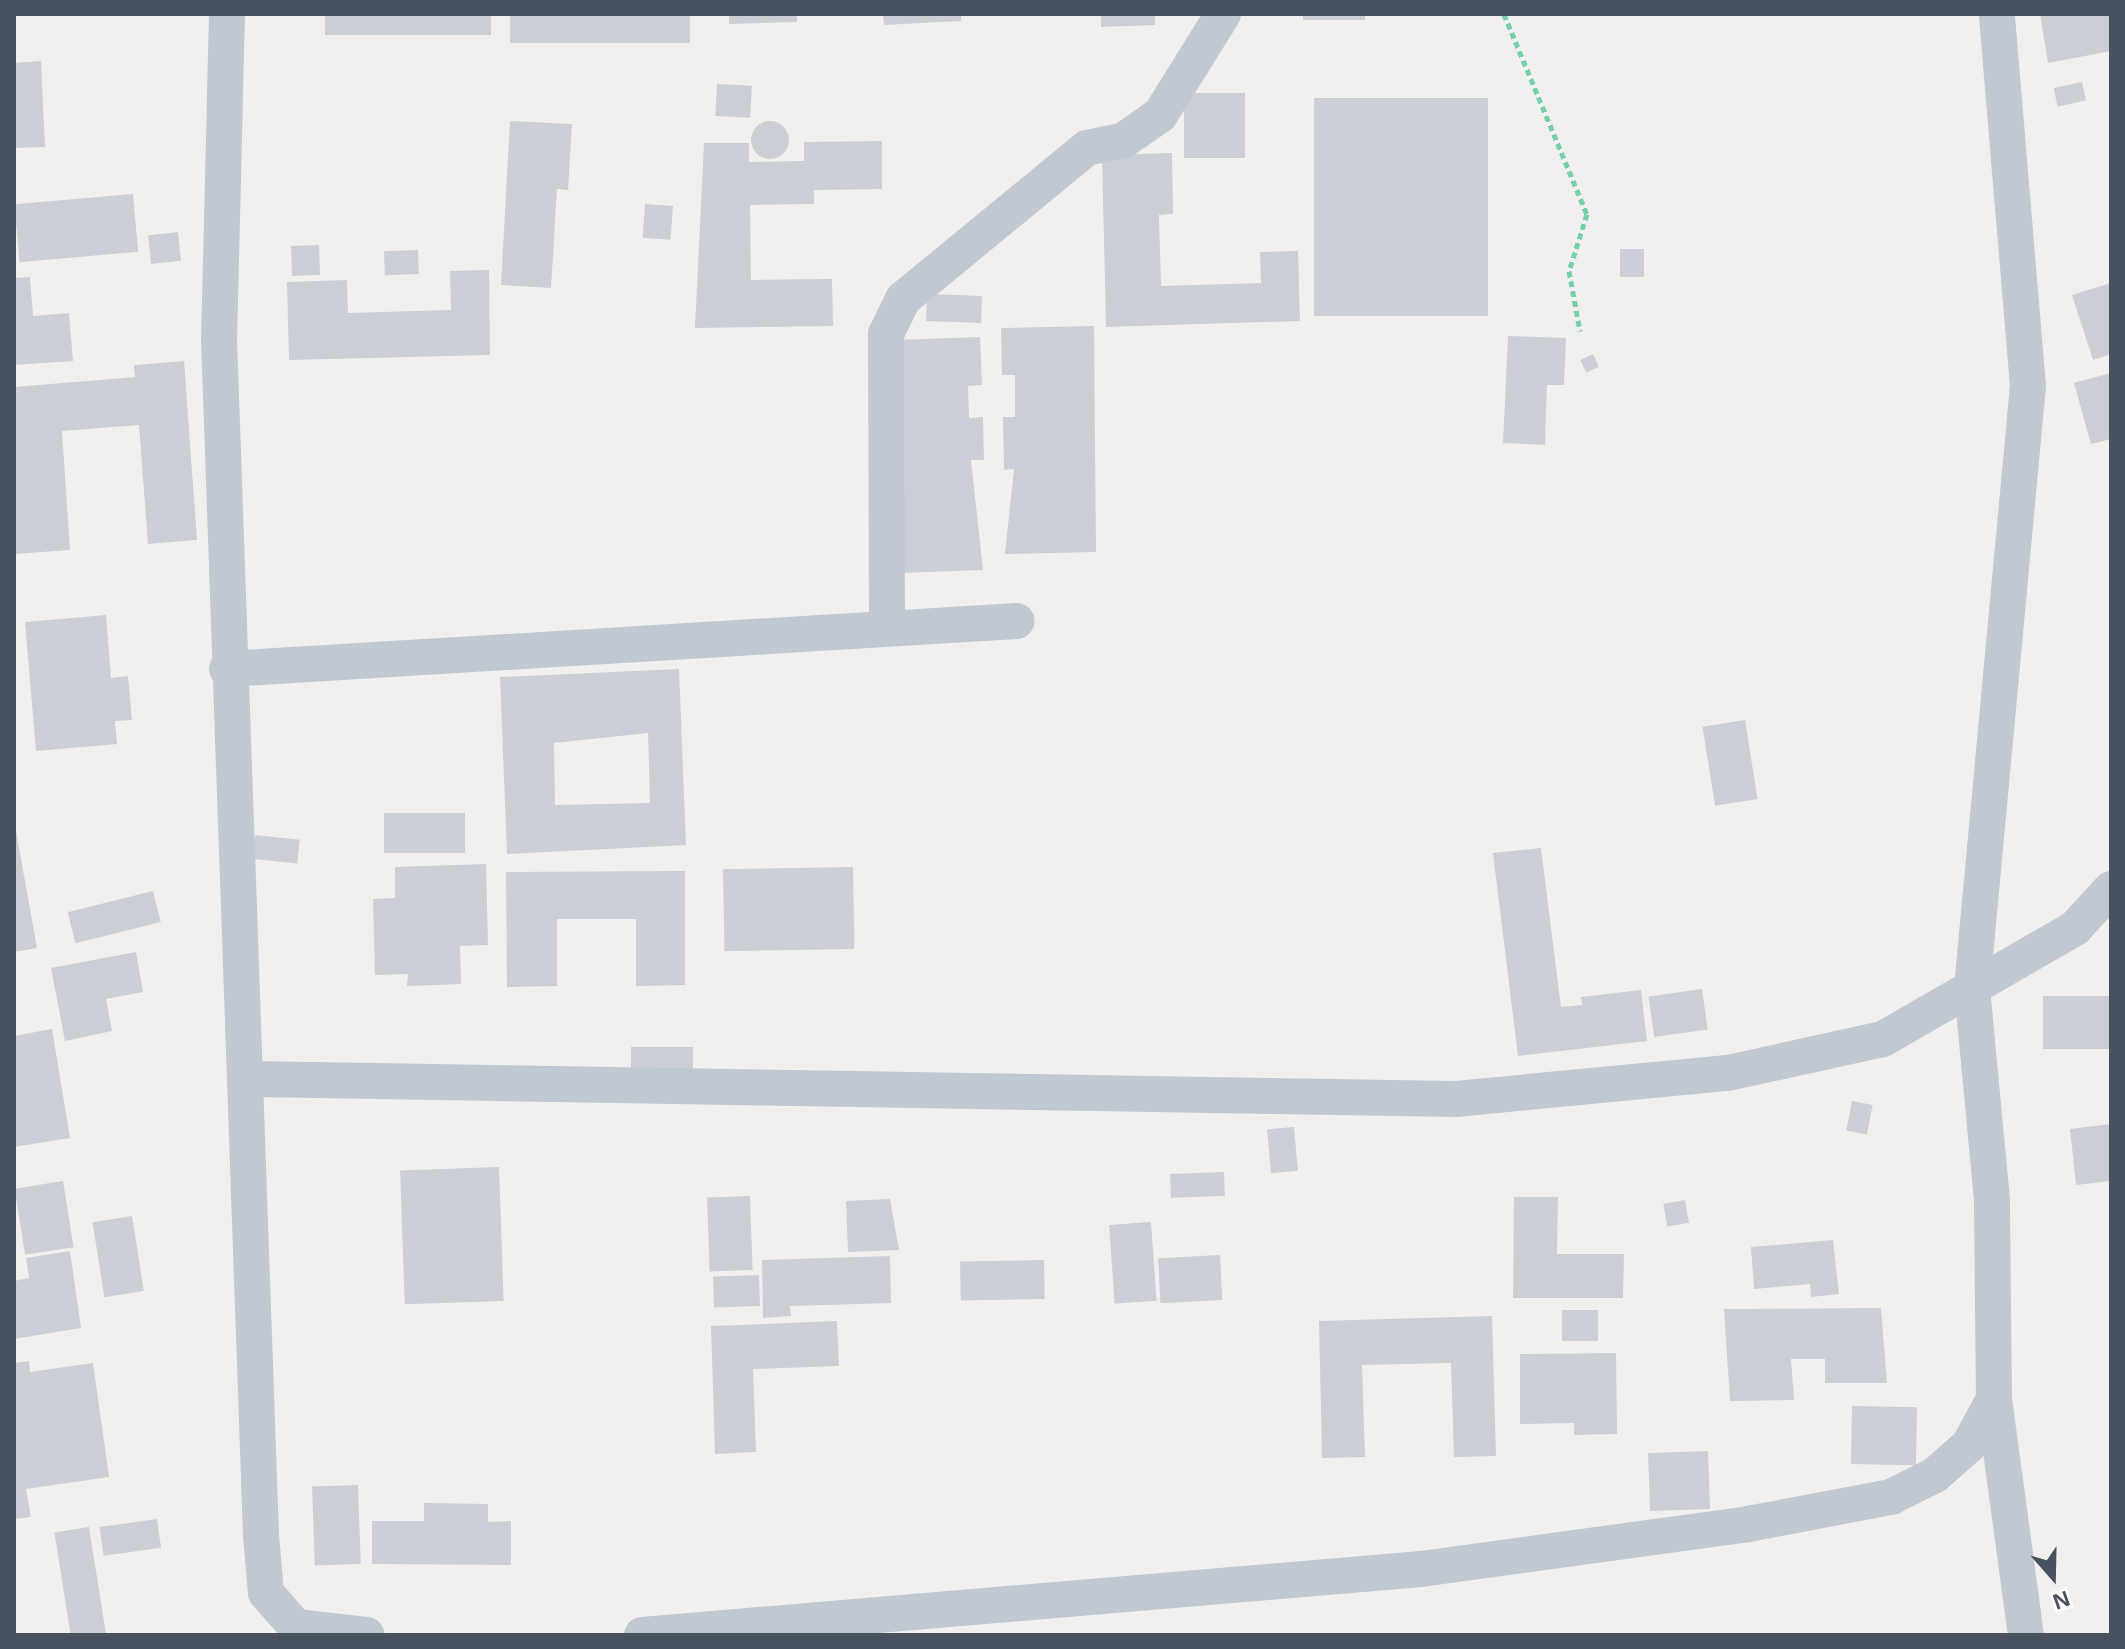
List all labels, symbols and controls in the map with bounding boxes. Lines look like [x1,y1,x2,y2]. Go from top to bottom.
north arrow [2013,1537,2093,1617]
text: N [2050,1586,2073,1614]

